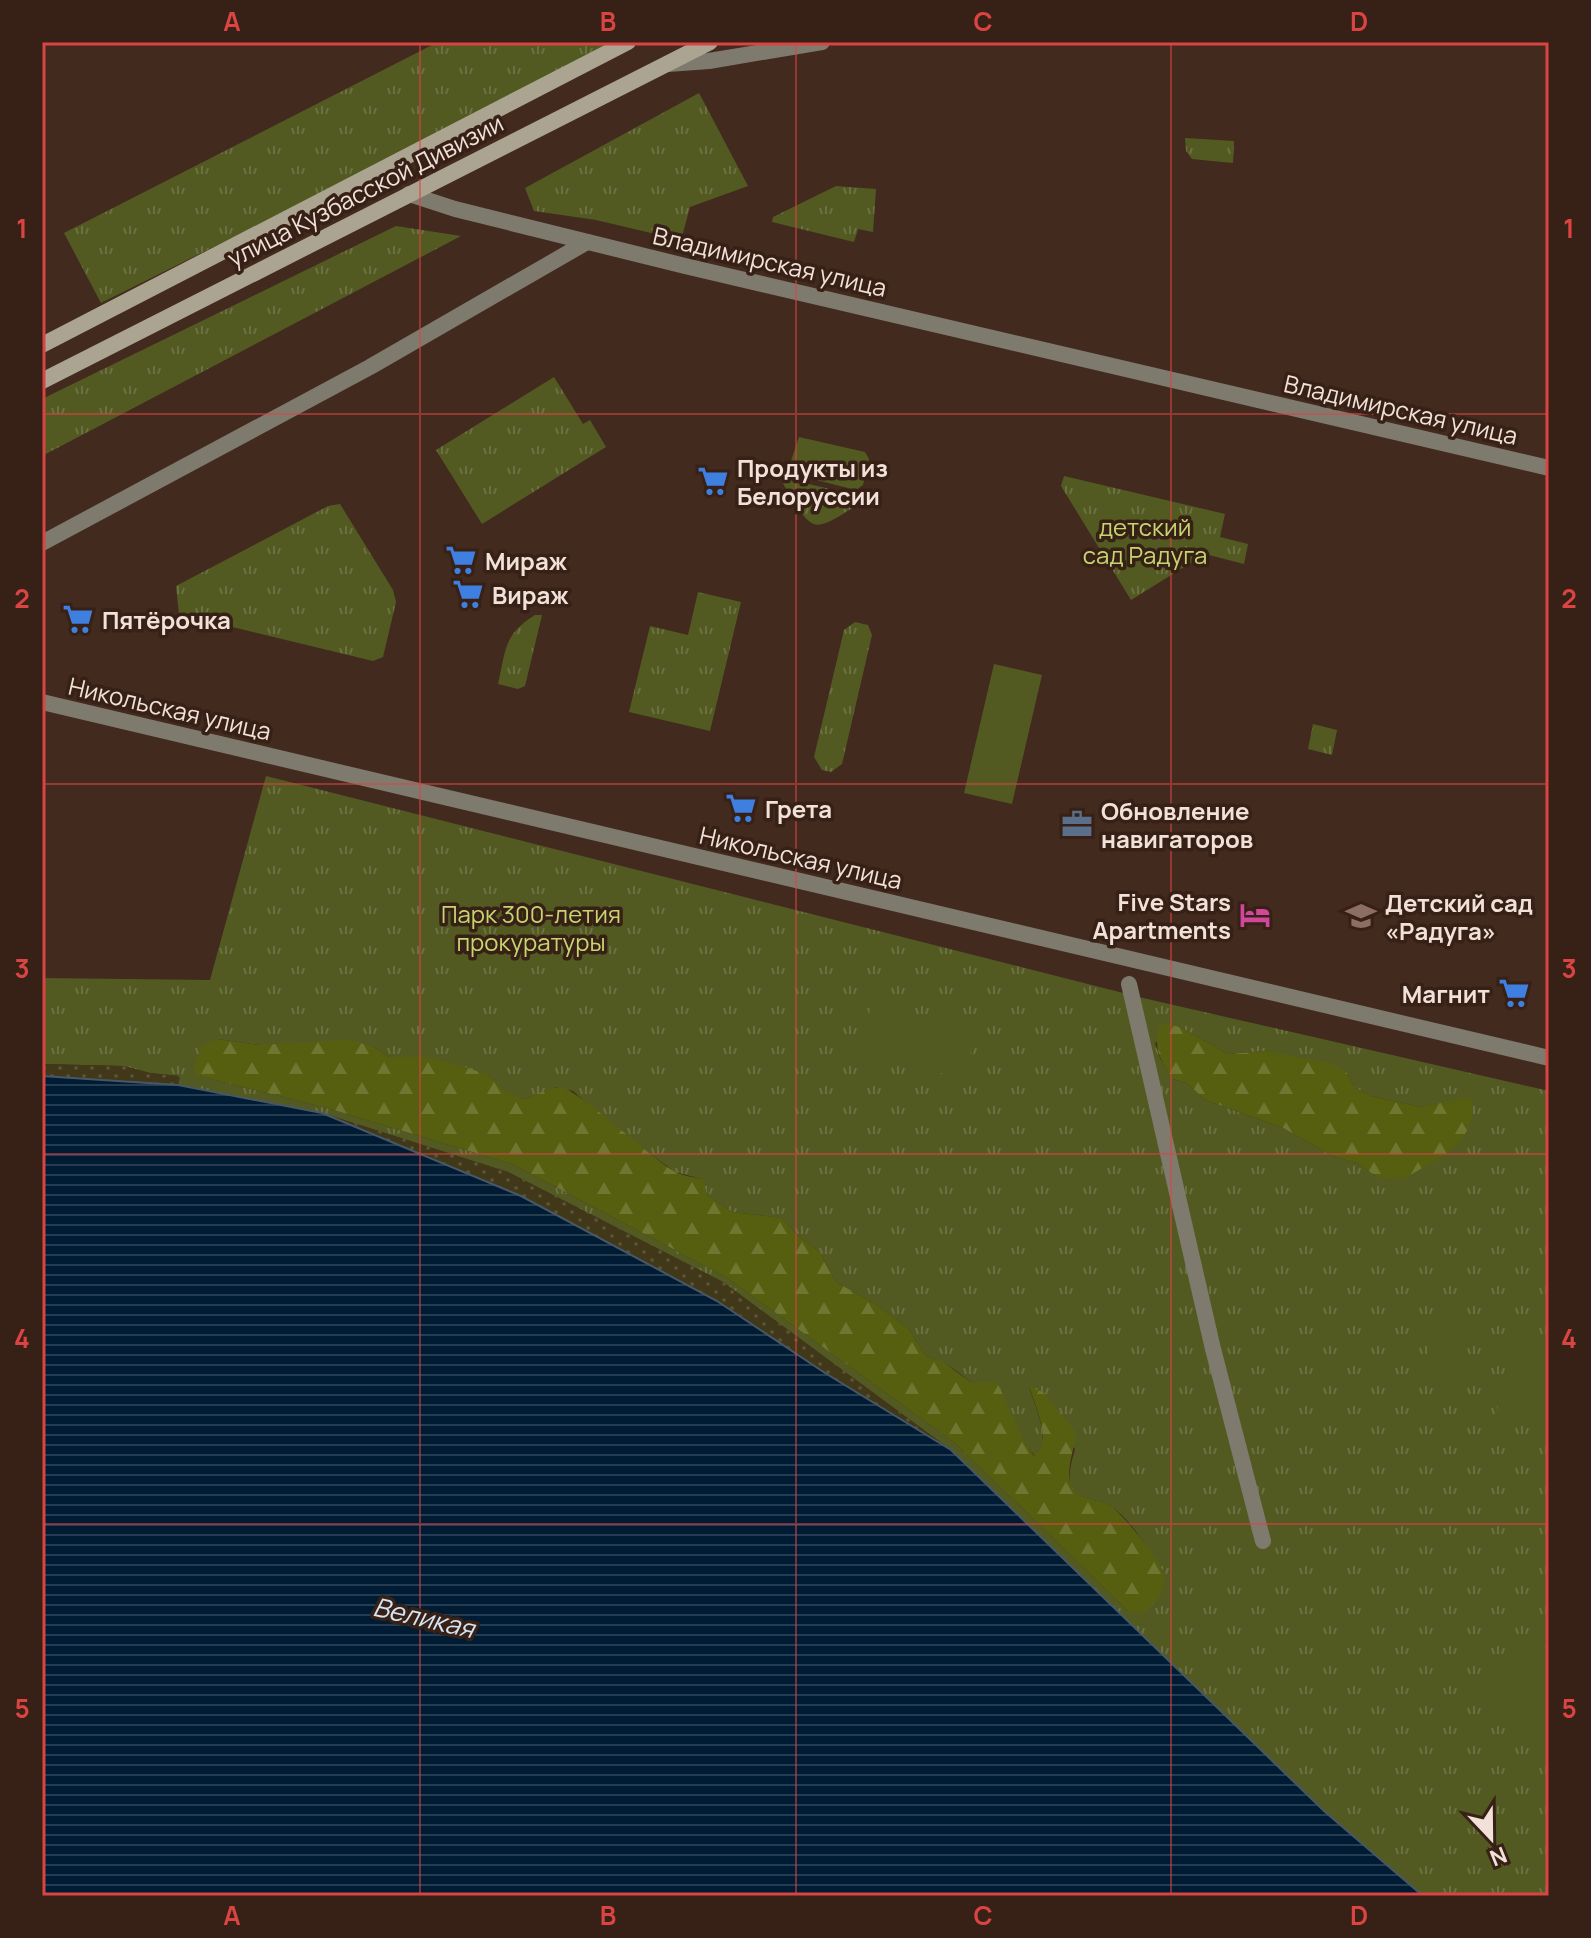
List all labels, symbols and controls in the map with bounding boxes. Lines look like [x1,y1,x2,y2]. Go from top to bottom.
text: A [223,3,241,39]
text: B [600,3,616,39]
text: C [973,3,993,39]
text: D [1350,3,1368,39]
street label: улица Кузбасской Дивизии [221,106,509,274]
text: 1 [16,210,28,246]
text: 1 [1563,210,1575,246]
street label: Владимирская улица [650,218,890,304]
street label: Владимирская улица [1281,366,1521,452]
place label: Продукты из Белоруссии [737,451,888,512]
supermarket icon: Продукты из Белоруссии [696,464,730,498]
park label: детский сад Радуга [1083,510,1207,571]
supermarket icon: Мираж [444,543,478,577]
place label: Мираж [485,544,568,577]
supermarket icon: Вираж [451,577,485,611]
place label: Вираж [492,578,569,611]
text: 2 [14,580,30,616]
text: 2 [1561,580,1577,616]
supermarket icon: Пятёрочка [61,602,95,636]
place label: Пятёрочка [102,603,231,636]
street label: Никольская улица [65,669,275,747]
supermarket icon: Грета [724,791,758,825]
place label: Грета [765,792,832,825]
place label: Обновление навигаторов [1101,794,1253,855]
office icon: Обновление навигаторов [1060,807,1094,841]
street label: Никольская улица [696,818,906,896]
place label: Five Stars Apartments [1092,885,1231,946]
place label: Детский сад «Радуга» [1385,886,1533,947]
park label: Парк 300-летия прокуратуры [441,897,621,958]
hotel icon: Five Stars Apartments [1238,898,1272,932]
school or university icon: Детский сад «Радуга» [1344,899,1378,933]
text: 3 [14,950,30,986]
text: 3 [1561,950,1577,986]
supermarket icon: Магнит [1497,976,1531,1010]
place label: Магнит [1402,977,1490,1010]
text: 4 [14,1320,30,1356]
text: 4 [1561,1320,1577,1356]
water label: Великая [370,1588,481,1647]
text: 5 [14,1690,30,1726]
text: 5 [1561,1690,1577,1726]
north arrow [1451,1798,1531,1878]
text: N [1486,1840,1511,1873]
text: A [223,1897,241,1933]
text: B [600,1897,616,1933]
text: C [973,1897,993,1933]
text: D [1350,1897,1368,1933]

